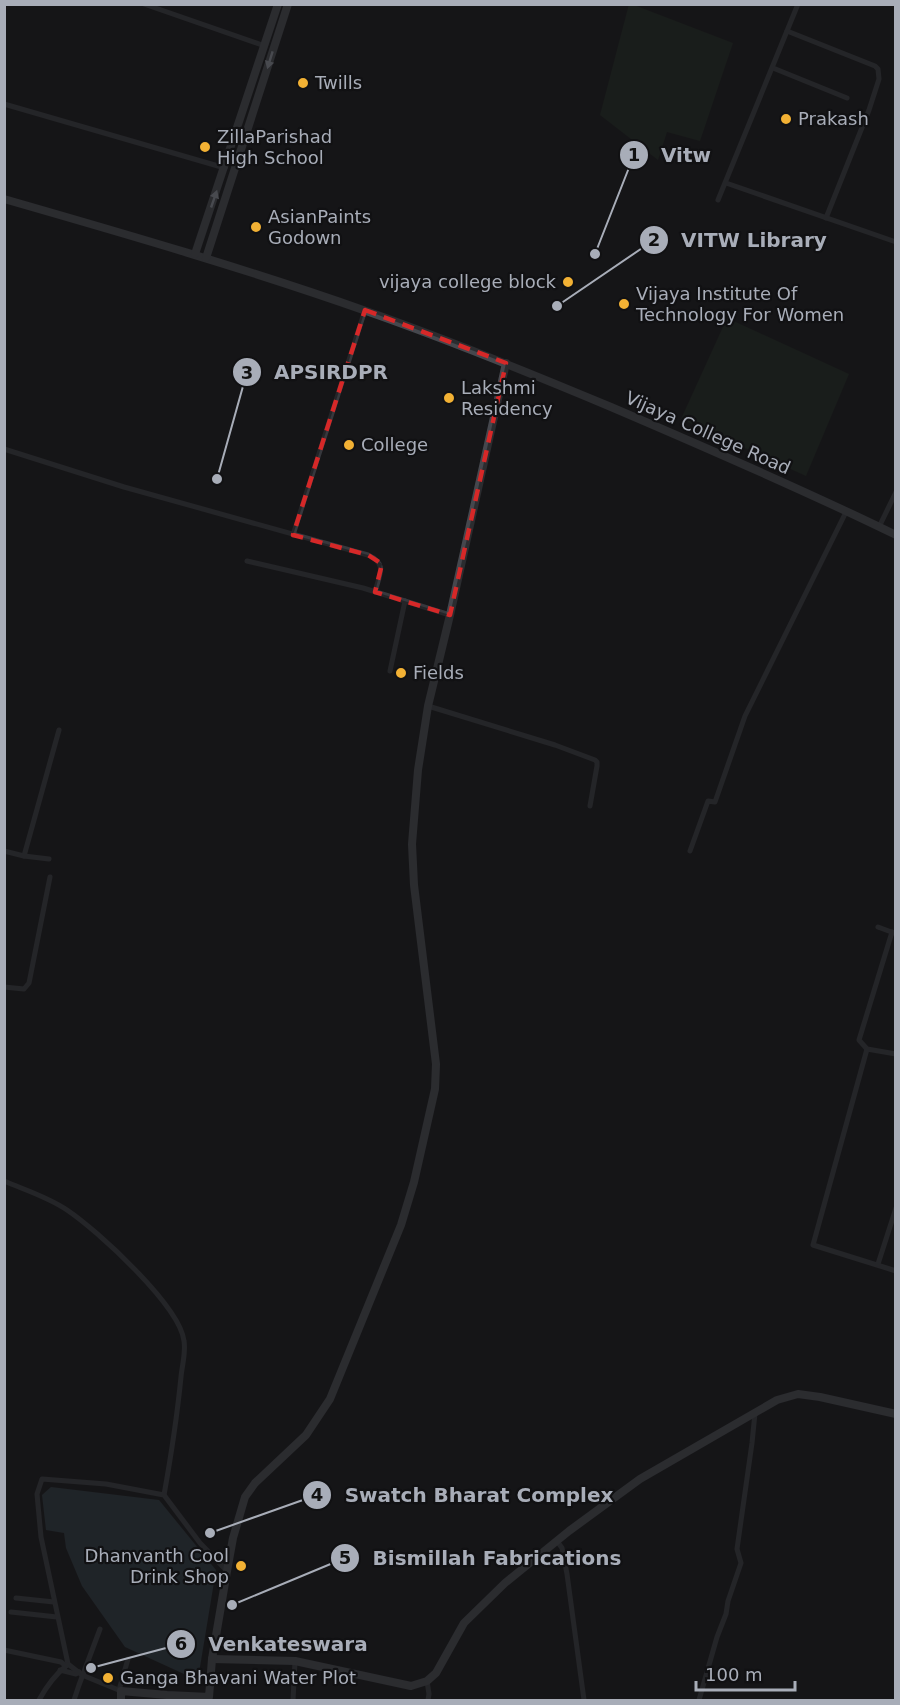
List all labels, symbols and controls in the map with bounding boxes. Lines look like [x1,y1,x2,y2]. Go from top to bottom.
one-way arrow [265,51,275,69]
place label: Twills [314,72,362,93]
marker: Twills [296,76,310,90]
place label: Prakash [798,108,869,129]
marker: Prakash [779,112,793,126]
place label: ZillaParishad High School [217,126,332,168]
callout: Vitw [619,136,723,174]
marker: ZillaParishad High School [198,140,212,154]
text: Vitw [661,143,711,167]
text: 1 [628,144,640,165]
one-way arrow [210,190,219,208]
place label: AsianPaints Godown [268,206,371,248]
marker: AsianPaints Godown [249,220,263,234]
callout: VITW Library [639,221,839,259]
text: VITW Library [681,228,827,252]
text: 2 [648,229,660,250]
place label: vijaya college block [379,271,557,292]
marker: vijaya college block [561,275,575,289]
place label: Vijaya Institute Of Technology For Women [635,283,844,325]
marker: Vijaya Institute Of Technology For Women [617,297,631,311]
callout: APSIRDPR [232,353,400,391]
text: APSIRDPR [274,360,388,384]
text: 3 [241,362,253,383]
place label: Lakshmi Residency [461,377,553,419]
street label: Vijaya College Road [622,387,794,478]
marker: Lakshmi Residency [442,391,456,405]
place label: College [361,434,428,455]
marker: College [342,438,356,452]
place label: Fields [413,662,464,683]
marker: Fields [394,666,408,680]
callout: Swatch Bharat Complex [302,1476,625,1514]
text: Swatch Bharat Complex [345,1483,613,1507]
text: 4 [311,1484,323,1505]
callout: Bismillah Fabrications [330,1539,633,1577]
place label: Dhanvanth Cool Drink Shop [84,1545,229,1587]
text: Bismillah Fabrications [373,1546,621,1570]
text: 5 [339,1547,351,1568]
marker: Dhanvanth Cool Drink Shop [234,1559,248,1573]
callout: Venkateswara [166,1625,379,1663]
text: Venkateswara [208,1632,368,1656]
text: 6 [175,1633,187,1654]
scale bar [696,1654,795,1692]
text: 100 m [705,1664,763,1685]
place label: Ganga Bhavani Water Plot [120,1667,356,1688]
marker: Ganga Bhavani Water Plot [101,1671,115,1685]

